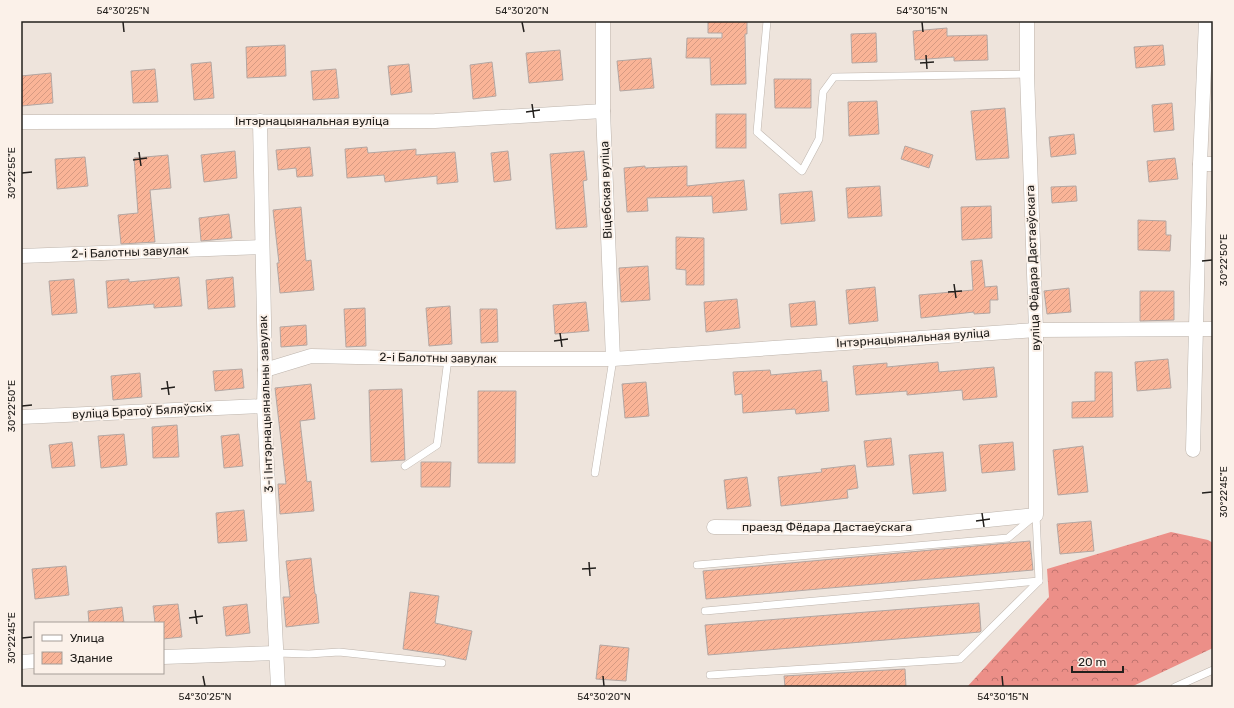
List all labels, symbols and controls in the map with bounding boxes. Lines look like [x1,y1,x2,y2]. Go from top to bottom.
text: 54°30'25"N [96,5,150,17]
text: 54°30'20"N [495,5,549,17]
text: 54°30'15"N [896,5,948,17]
street label: Інтэрнацыянальная вуліца [235,114,389,128]
street label: Віцебская вуліца [597,141,615,239]
text: 30°22'55"E [6,147,18,199]
street label: вуліца Фёдара Дастаеўскага [1023,185,1043,351]
text: 30°22'50"E [1218,234,1230,286]
street label: 2-і Балотны завулак [71,243,189,261]
street label: 3-і Інтэрнацыянальны завулак [256,315,276,493]
street label: Інтэрнацыянальная вуліца [836,326,990,350]
street label: 2-і Балотны завулак [379,350,497,366]
text: 30°22'50"E [6,380,18,432]
street label: вуліца Братоў Бяляўскіх [72,400,213,422]
text: 30°22'45"E [1218,466,1230,518]
street label: праезд Фёдара Дастаеўскага [742,520,912,534]
text: 30°22'45"E [6,612,18,664]
legend [34,622,164,674]
text: Улица [70,631,104,645]
scale bar [1072,648,1123,674]
text: Здание [70,651,113,665]
text: 20 m [1078,655,1106,669]
text: 54°30'25"N [178,691,232,703]
text: 54°30'20"N [577,691,631,703]
text: 54°30'15"N [977,691,1029,703]

